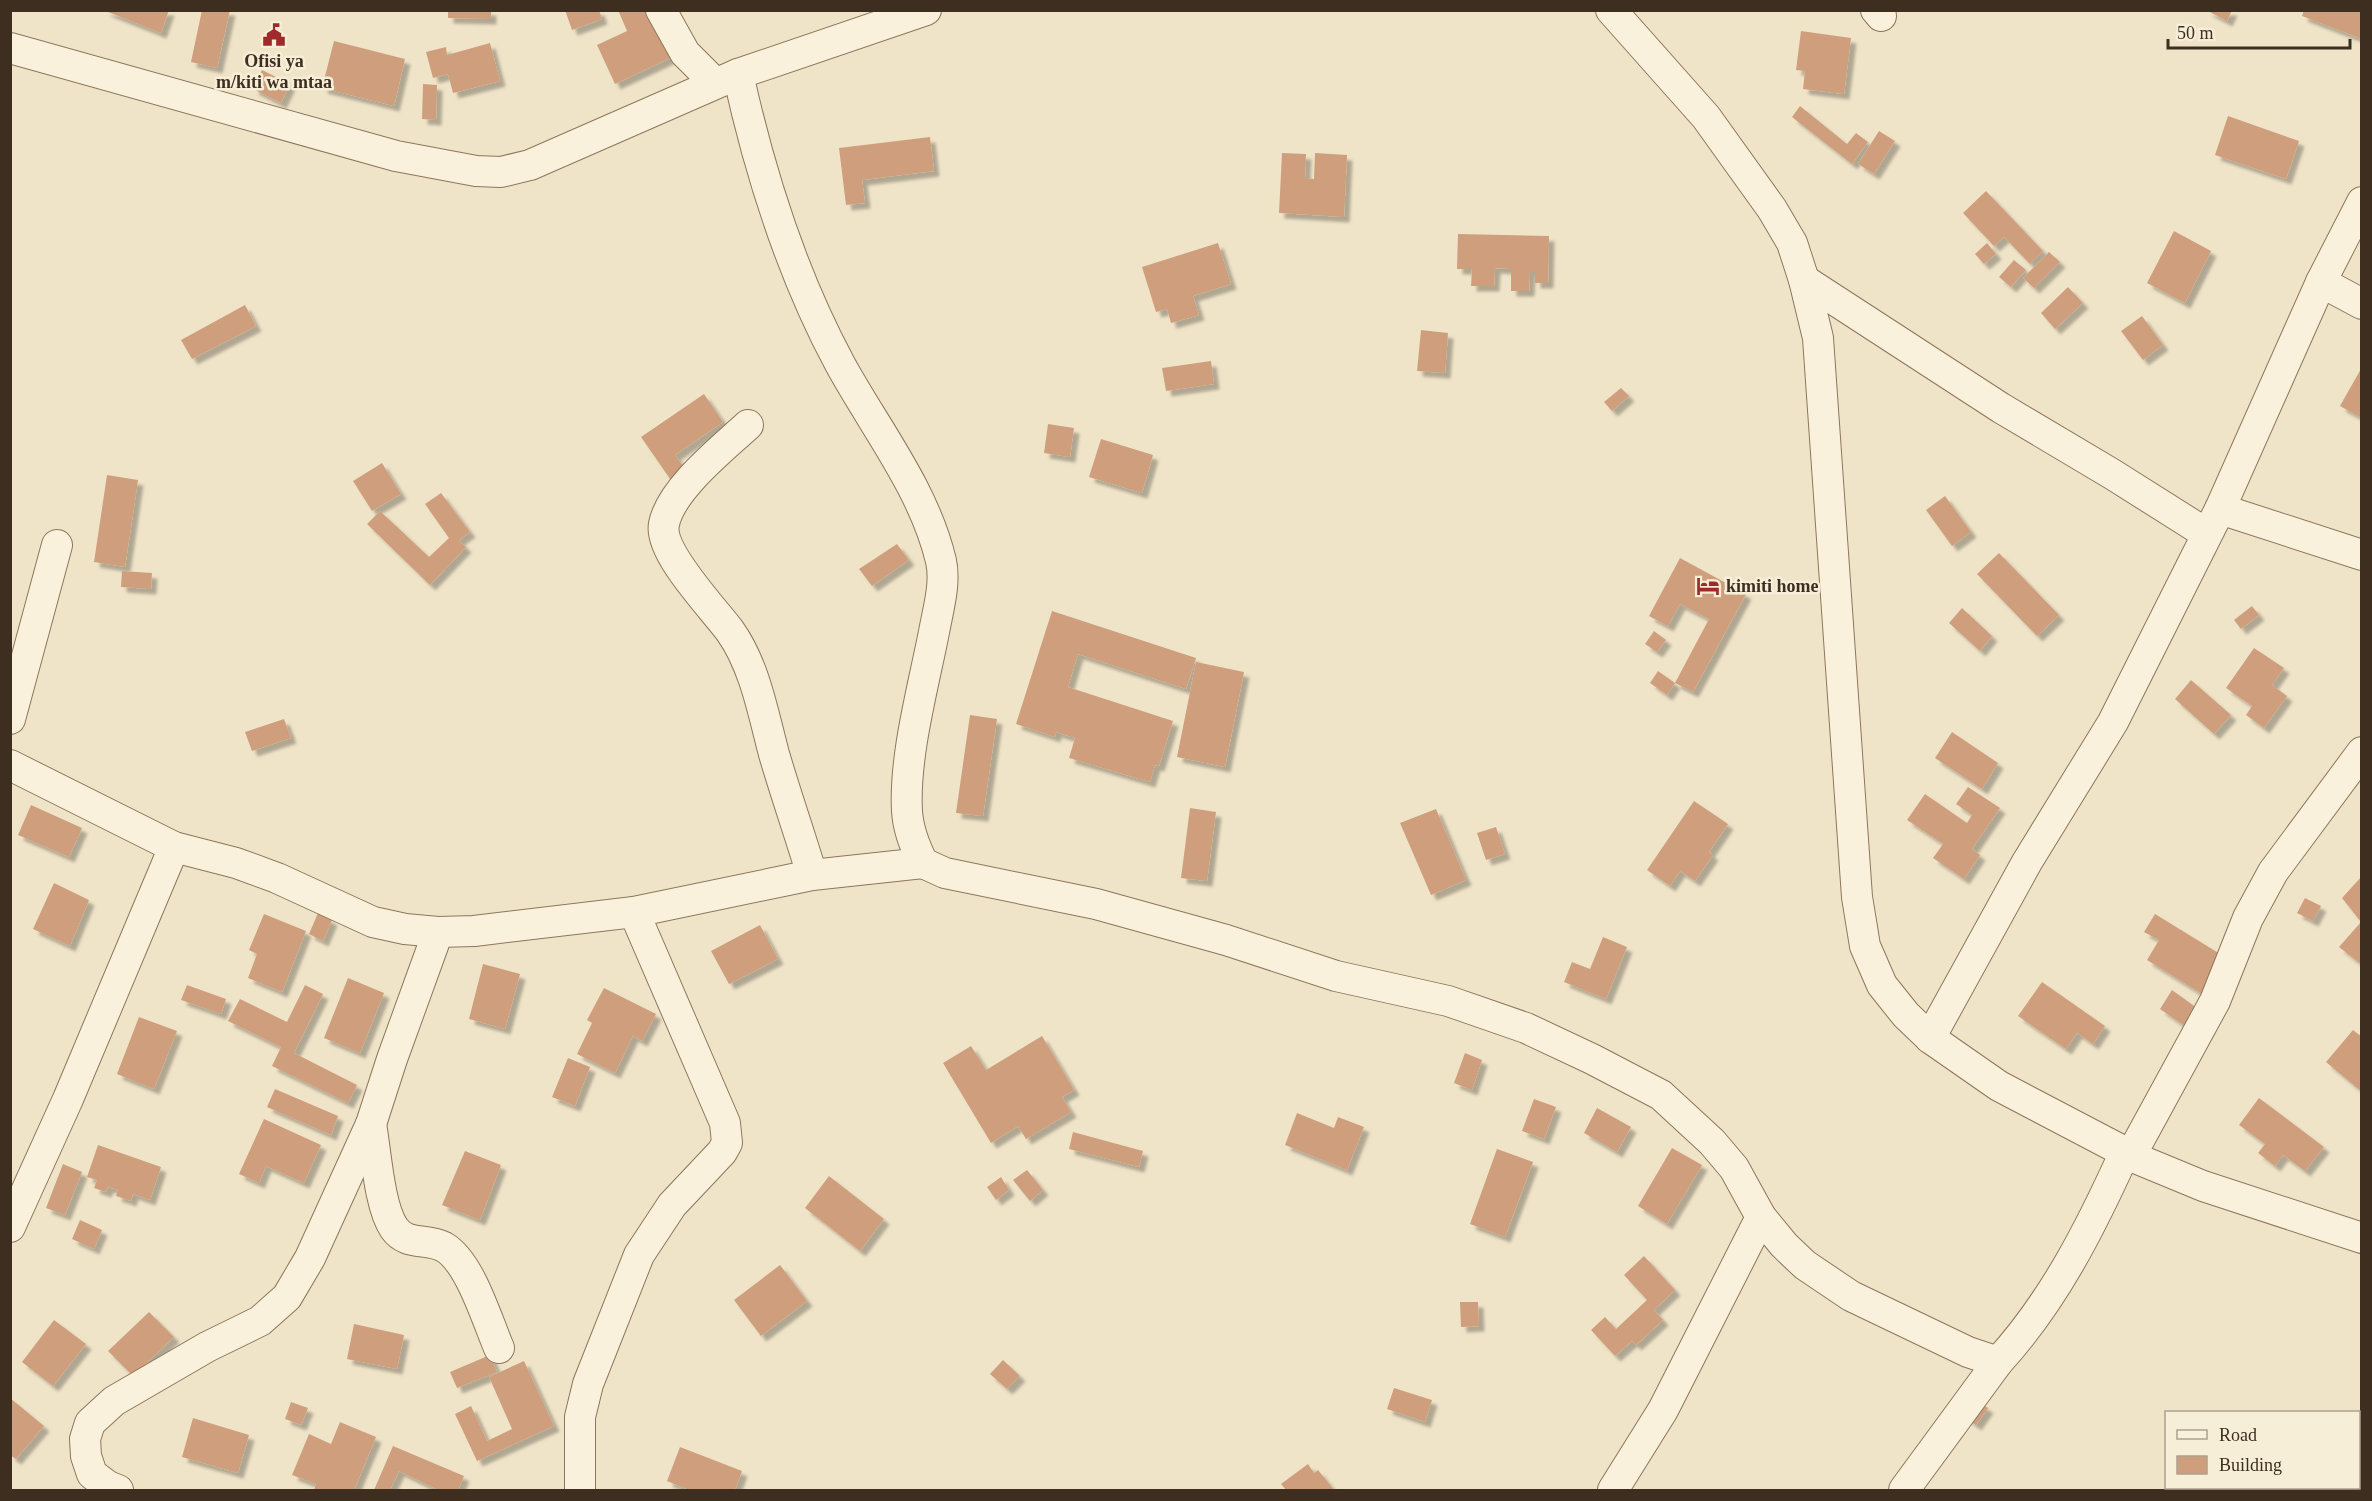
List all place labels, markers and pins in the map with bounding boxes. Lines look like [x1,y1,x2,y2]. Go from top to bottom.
public building icon: Ofisi ya m/kiti wa mtaa [261,22,287,48]
place label: Ofisi ya m/kiti wa mtaa [216,51,332,92]
hotel icon: kimiti home [1695,573,1721,599]
place label: kimiti home [1726,576,1819,596]

